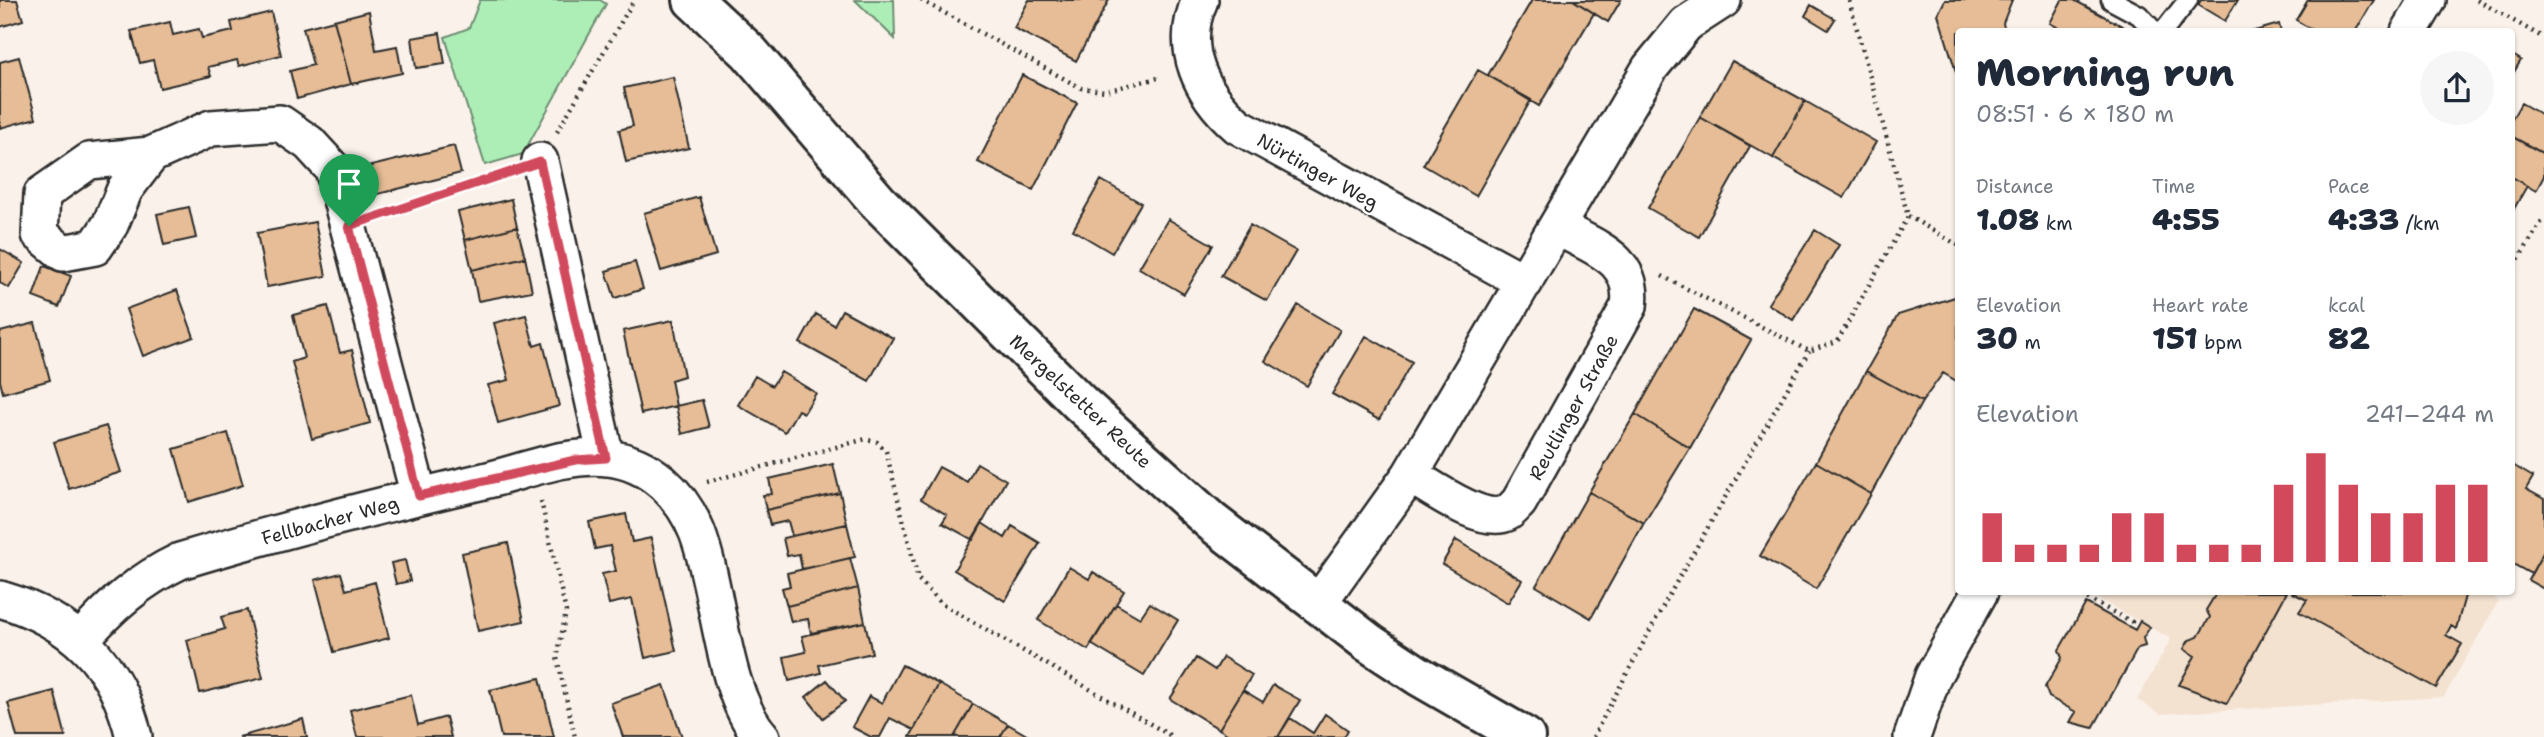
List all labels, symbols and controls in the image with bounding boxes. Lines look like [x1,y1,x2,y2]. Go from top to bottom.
text: Morning run [1976,47,2234,98]
button: share [2420,51,2494,125]
text: 08:51 · 6 × 180 m [1976,99,2174,129]
street label: Nürtinger Weg [1253,128,1383,215]
pin [319,154,379,226]
icon: arrive [330,165,368,203]
text: Distance [1976,174,2054,199]
text: Time [2152,174,2196,199]
text: Pace [2328,174,2370,199]
text: 1.08 [1976,199,2039,240]
text: 4:55 [2152,199,2220,240]
text: 4:33 [2328,199,2399,240]
text: km [2039,211,2073,236]
text: /km [2399,211,2440,236]
text: Elevation [1976,293,2061,318]
text: Heart rate [2152,293,2249,318]
text: kcal [2328,293,2365,318]
text: 30 [1976,318,2018,359]
text: 151 [2152,318,2198,359]
text: 82 [2328,318,2370,359]
street label: Mergelstetter Reute [1004,329,1157,474]
street label: Reutlinger Straße [1523,330,1624,485]
text: m [2018,330,2041,355]
text: bpm [2198,330,2242,355]
text: Elevation [1976,399,2079,429]
text: 241–244 m [2365,399,2494,429]
street label: Fellbacher Weg [259,490,401,551]

